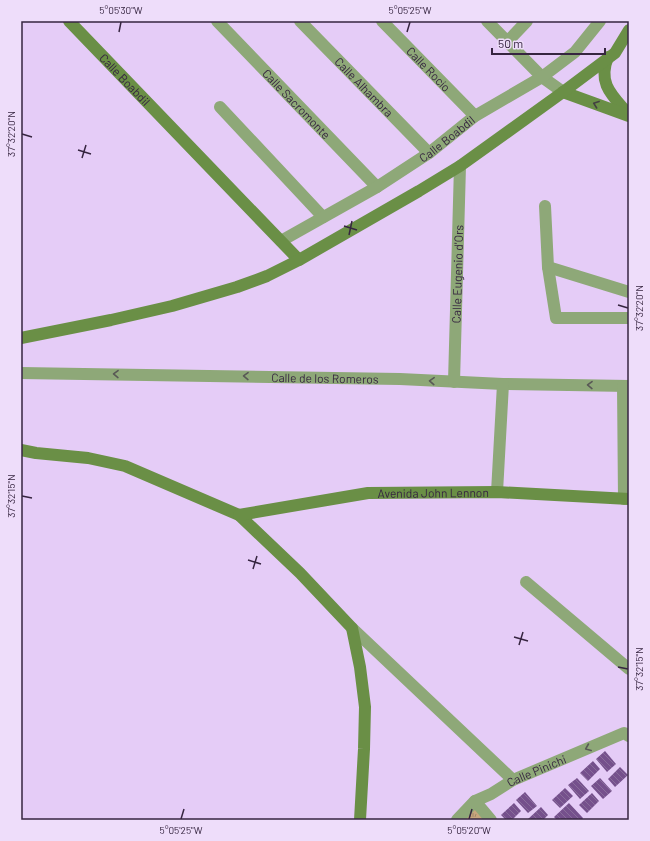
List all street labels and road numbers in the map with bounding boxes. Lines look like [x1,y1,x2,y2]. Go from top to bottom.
street label: Calle Rocío [404,44,454,94]
street label: Calle Boabdil [97,50,153,108]
street label: Calle Alhambra [332,54,396,119]
street label: Calle Sacromonte [260,66,334,142]
street label: Calle Boabdil [416,112,477,165]
street label: Calle Eugenio d'Ors [449,224,465,323]
street label: Calle de los Romeros [271,370,379,386]
street label: Avenida John Lennon [377,485,489,500]
street label: Calle Pinichi [504,751,568,789]

